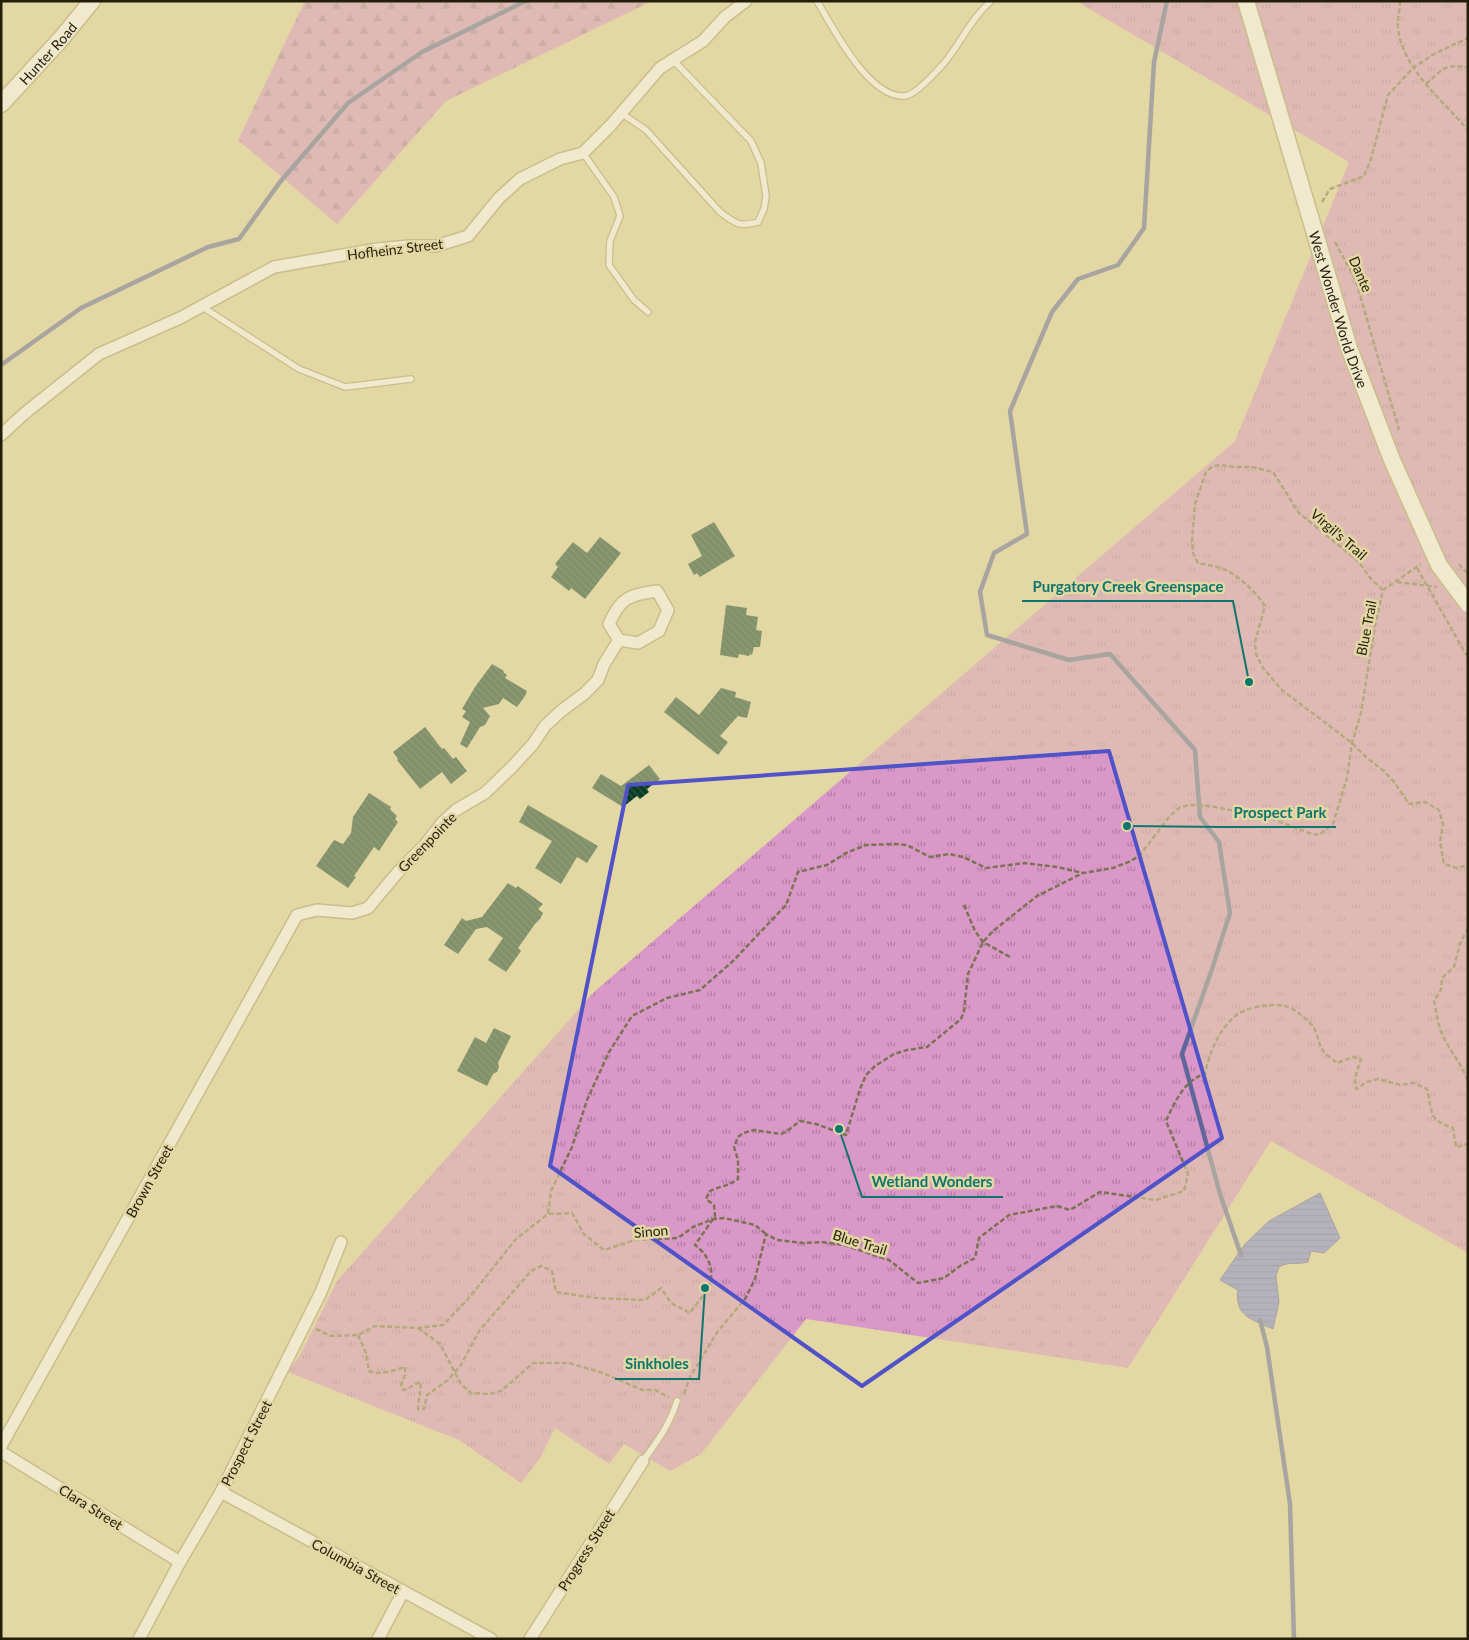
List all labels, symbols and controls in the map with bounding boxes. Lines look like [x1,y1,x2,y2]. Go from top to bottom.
street label: Hunter Road [15,18,80,88]
street label: West Wonder World Drive [1306,229,1372,390]
street label: Hofheinz Street [346,235,444,263]
street label: Dante [1346,253,1376,295]
street label: Virgil's Trail [1307,505,1371,563]
callout: Purgatory Creek Greenspace [1022,571,1233,601]
text: Purgatory Creek Greenspace [1033,577,1224,595]
street label: Blue Trail [1352,599,1380,657]
callout: Prospect Park [1223,797,1336,827]
text: Prospect Park [1233,803,1327,821]
street label: Greenpointe [394,808,460,876]
street label: Brown Street [122,1142,176,1220]
callout: Wetland Wonders [862,1167,1003,1197]
text: Wetland Wonders [872,1172,993,1190]
street label: Sinon [633,1221,669,1241]
street label: Blue Trail [831,1226,889,1258]
callout: Sinkholes [615,1349,699,1379]
text: Sinkholes [625,1354,689,1372]
street label: Prospect Street [217,1397,275,1489]
street label: Clara Street [56,1481,126,1533]
street label: Progress Street [554,1506,618,1594]
street label: Columbia Street [309,1535,403,1597]

